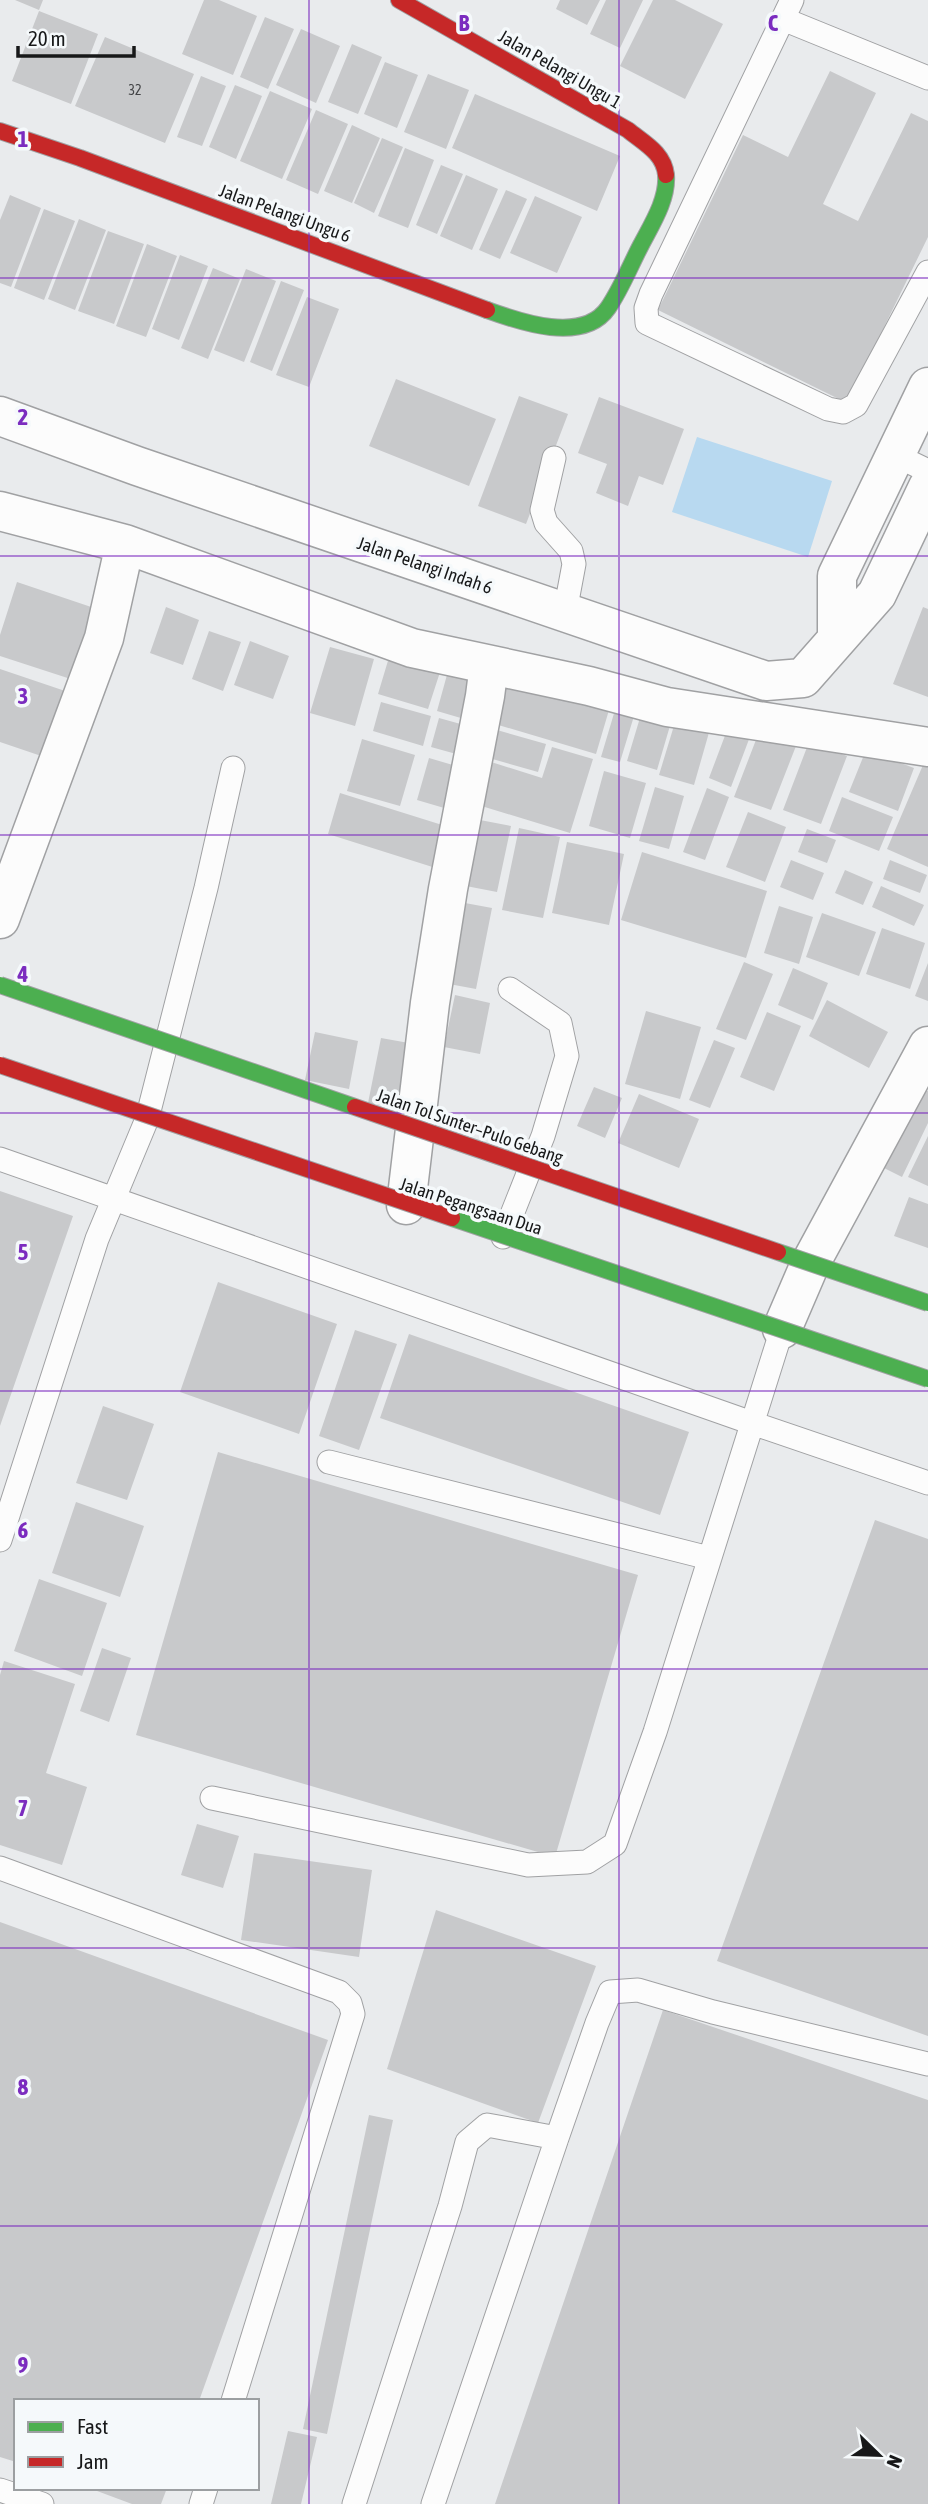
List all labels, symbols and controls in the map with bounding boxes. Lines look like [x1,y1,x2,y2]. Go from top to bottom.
text: B [459,10,470,36]
text: C [768,10,779,36]
scale bar [18,14,133,58]
street label: Jalan Pelangi Ungu 1 [495,25,625,113]
text: 20 m [28,26,66,50]
house number: 32 [128,82,142,98]
text: 1 [18,126,29,152]
street label: Jalan Pelangi Ungu 6 [216,179,354,247]
text: 2 [18,404,28,430]
street label: Jalan Pelangi Indah 6 [355,532,495,598]
text: 3 [18,683,28,709]
text: 4 [17,961,29,987]
street label: Jalan Tol Sunter–Pulo Gebang [374,1084,566,1168]
street label: Jalan Pegangsaan Dua [397,1173,545,1239]
text: 5 [18,1239,29,1265]
text: 6 [18,1517,29,1543]
text: 7 [18,1795,28,1821]
text: 8 [18,2074,29,2100]
text: 9 [18,2352,29,2378]
legend [14,2399,259,2490]
text: Fast [77,2414,108,2438]
north arrow [844,2420,914,2490]
text: Jam [77,2449,109,2473]
text: N [882,2452,907,2471]

